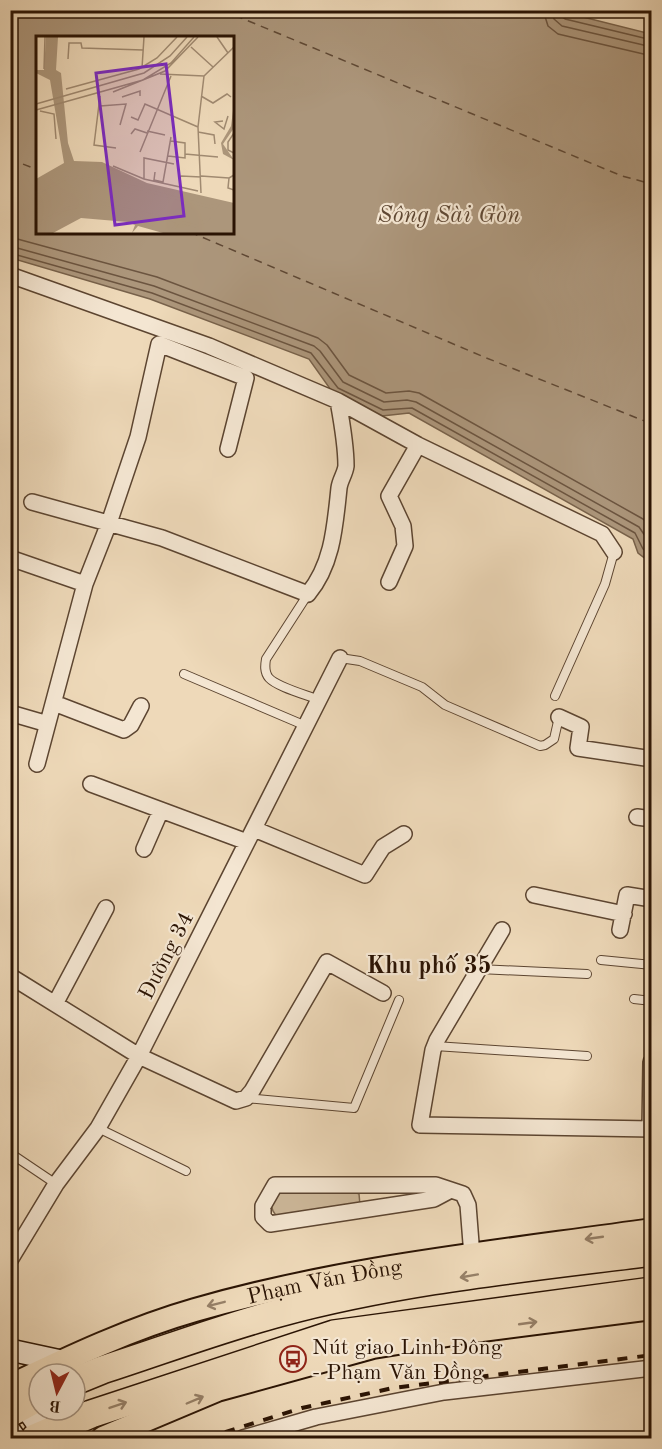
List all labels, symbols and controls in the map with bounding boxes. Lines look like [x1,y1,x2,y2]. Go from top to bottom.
inset map [36,36,234,234]
water label: Sông Sài Gòn [378,204,521,228]
street label: Đường 34 [135,909,198,1003]
district label: Khu phố 35 [367,953,492,979]
one-way arrow [584,1233,604,1244]
street label: Phạm Văn Đồng [245,1256,404,1309]
one-way arrow [459,1271,479,1282]
one-way arrow [207,1299,226,1311]
one-way arrow [517,1318,537,1329]
place label: Nút giao Linh Đông - Phạm Văn Đồng [312,1337,503,1384]
bus stop icon: Nút giao Linh Đông - Phạm Văn Đồng [278,1344,308,1374]
north arrow [27,1362,87,1422]
one-way arrow [186,1394,204,1405]
text: B [49,1396,62,1414]
one-way arrow [108,1399,127,1410]

